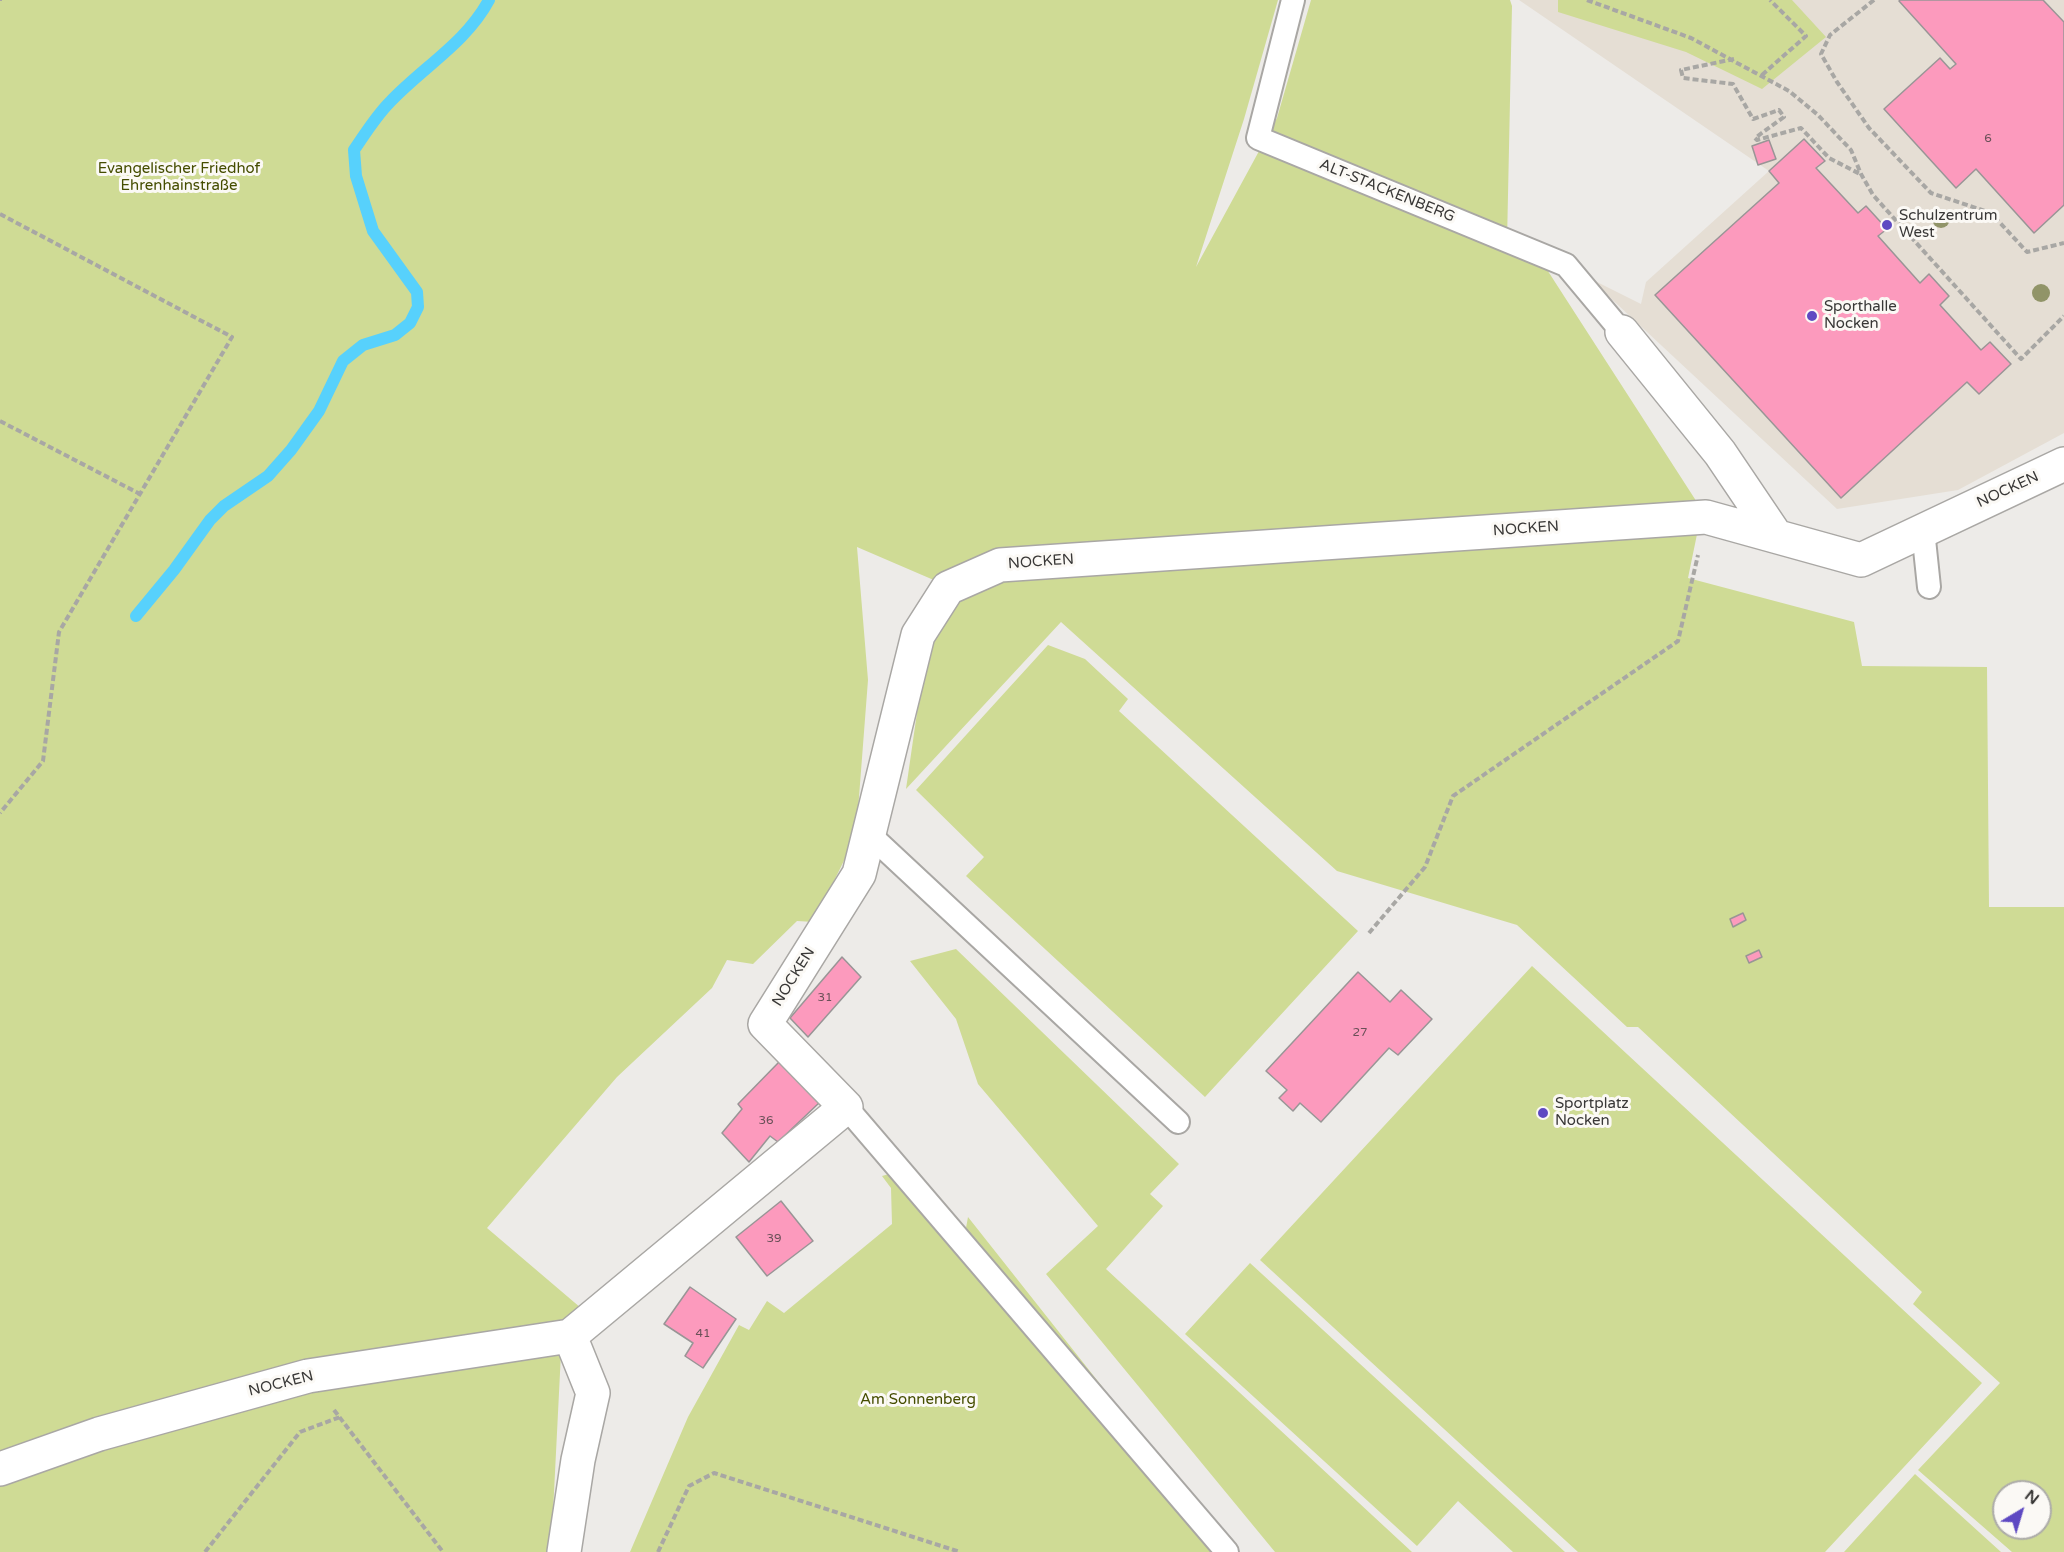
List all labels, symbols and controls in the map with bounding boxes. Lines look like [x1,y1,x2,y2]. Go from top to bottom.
house number: 6 [1984,132,1992,146]
street label: ALT-STACKENBERG [1317,156,1457,226]
park label: Evangelischer Friedhof Ehrenhainstraße [98,160,260,195]
place label: Schulzentrum West [1899,207,1997,242]
marker: Schulzentrum West [1880,218,1894,232]
place label: Sporthalle Nocken [1824,298,1897,333]
marker: Sporthalle Nocken [1805,309,1819,323]
street label: NOCKEN [1974,468,2042,512]
street label: NOCKEN [1492,518,1560,540]
street label: NOCKEN [1007,551,1075,573]
street label: NOCKEN [769,944,819,1010]
house number: 31 [817,991,833,1005]
house number: 27 [1352,1026,1368,1040]
place label: Sportplatz Nocken [1555,1095,1629,1130]
marker: Sportplatz Nocken [1536,1106,1550,1120]
house number: 36 [758,1114,774,1128]
house number: 39 [766,1232,782,1246]
house number: 41 [695,1327,711,1341]
street label: NOCKEN [247,1367,315,1401]
park label: Am Sonnenberg [860,1391,976,1409]
north arrow [1992,1480,2052,1540]
text: N [2021,1486,2043,1509]

